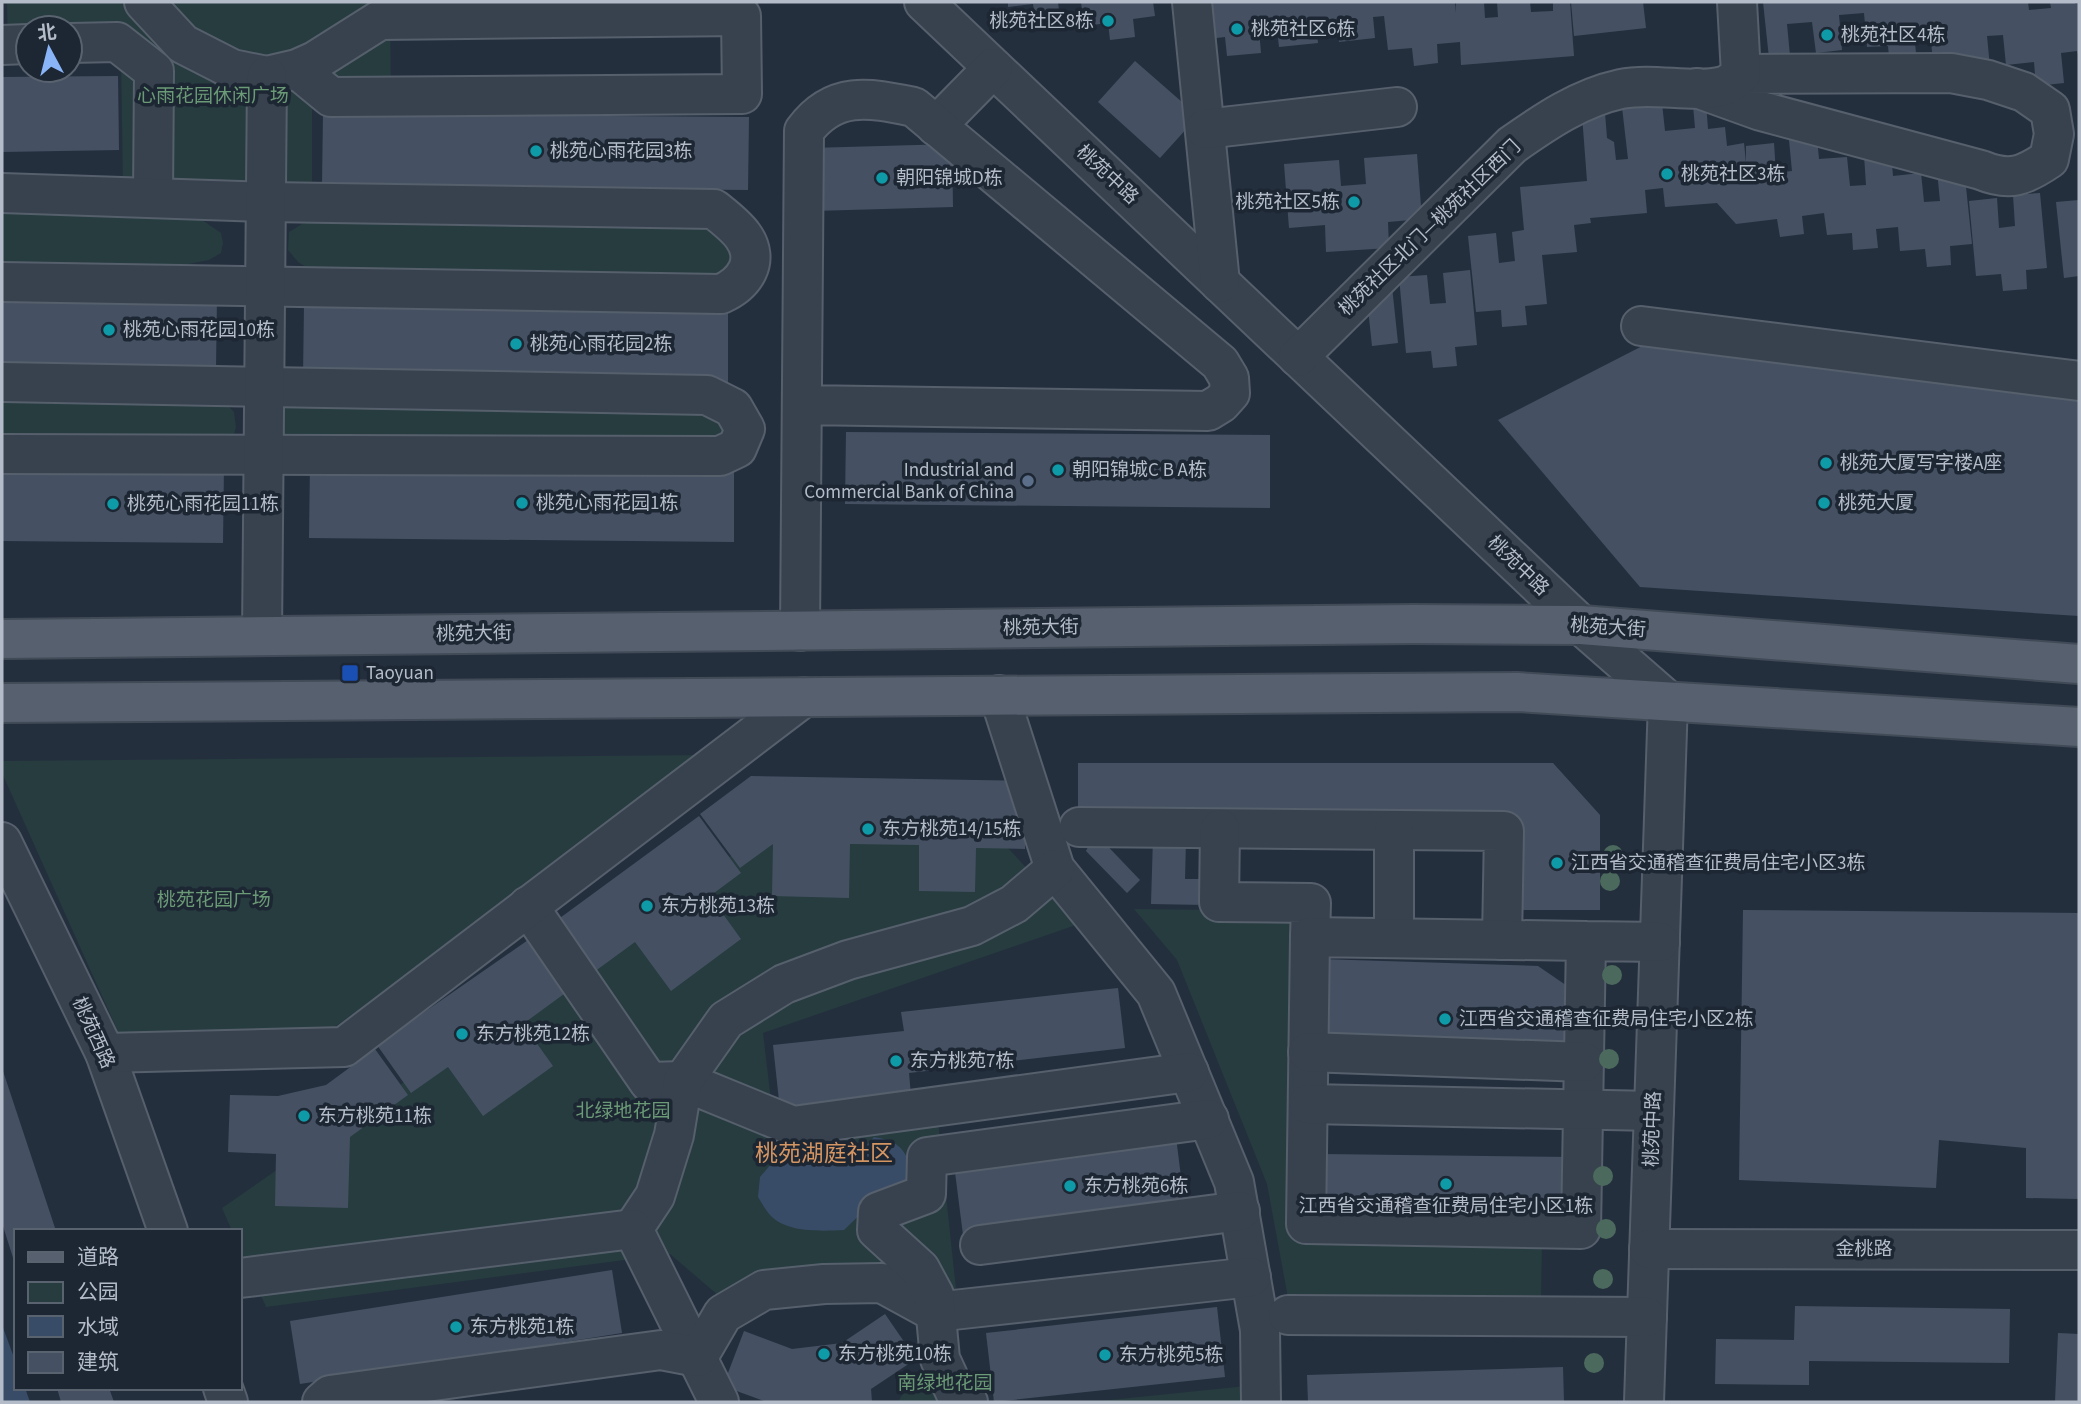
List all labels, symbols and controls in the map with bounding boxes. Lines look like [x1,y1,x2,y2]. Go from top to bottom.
place label: 桃苑社区8栋 [990,8,1094,35]
marker: 桃苑社区8栋 [1100,13,1116,29]
north arrow [14,14,84,84]
place label: 桃苑社区6栋 [1251,16,1355,43]
text: 北 [36,19,58,48]
marker: 桃苑社区6栋 [1229,21,1245,37]
place label: 桃苑社区4栋 [1841,22,1945,49]
marker: 桃苑社区4栋 [1819,27,1835,43]
park label: 心雨花园休闲广场 [137,83,289,110]
street label: 桃苑社区北门—桃苑社区西门 [1333,134,1527,322]
place label: 桃苑心雨花园3栋 [550,138,692,165]
street label: 桃苑中路 [1070,139,1144,211]
marker: 桃苑心雨花园3栋 [528,143,544,159]
place label: 桃苑社区3栋 [1681,161,1785,188]
place label: 朝阳锦城D栋 [896,165,1003,192]
marker: 桃苑社区3栋 [1659,166,1675,182]
marker: 朝阳锦城D栋 [874,170,890,186]
place label: 桃苑社区5栋 [1236,189,1340,216]
marker: 桃苑社区5栋 [1346,194,1362,210]
place label: 桃苑心雨花园10栋 [123,317,275,344]
marker: 桃苑心雨花园10栋 [101,322,117,338]
place label: 桃苑心雨花园2栋 [530,331,672,358]
marker: 桃苑心雨花园2栋 [508,336,524,352]
place label: 桃苑大厦写字楼A座 [1840,450,2002,477]
marker: 桃苑大厦写字楼A座 [1818,455,1834,471]
place label: Industrial and Commercial Bank of China [804,457,1014,506]
place label: 朝阳锦城C B A栋 [1072,457,1207,484]
marker: 朝阳锦城C B A栋 [1050,462,1066,478]
marker: Industrial and Commercial Bank of China [1020,473,1036,489]
place label: 桃苑心雨花园1栋 [536,490,678,517]
place label: 桃苑大厦 [1838,490,1914,517]
place label: 桃苑心雨花园11栋 [127,491,279,518]
marker: 桃苑心雨花园1栋 [514,495,530,511]
marker: 桃苑大厦 [1816,495,1832,511]
marker: 桃苑心雨花园11栋 [105,496,121,512]
street label: 桃苑中路 [1481,530,1555,602]
street label: 桃苑大街 [1569,612,1647,644]
street label: 桃苑大街 [1003,614,1079,642]
street label: 桃苑大街 [436,620,512,648]
place label: Taoyuan [366,660,434,687]
marker: Taoyuan [340,663,360,683]
place label: 东方桃苑14/15栋 [882,816,1021,843]
marker: 东方桃苑14/15栋 [860,821,876,837]
place label: 江西省交通稽查征费局住宅小区3栋 [1571,850,1865,877]
marker: 江西省交通稽查征费局住宅小区3栋 [1549,855,1565,871]
park label: 桃苑花园广场 [157,887,271,914]
place label: 东方桃苑13栋 [661,893,775,920]
marker: 东方桃苑13栋 [639,898,655,914]
street label: 桃苑西路 [65,993,121,1073]
place label: 江西省交通稽查征费局住宅小区2栋 [1459,1006,1753,1033]
marker: 江西省交通稽查征费局住宅小区2栋 [1437,1011,1453,1027]
place label: 东方桃苑12栋 [476,1021,590,1048]
marker: 东方桃苑12栋 [454,1026,470,1042]
place label: 东方桃苑7栋 [910,1048,1014,1075]
marker: 东方桃苑7栋 [888,1053,904,1069]
street label: 桃苑中路 [1638,1091,1668,1167]
park label: 北绿地花园 [575,1098,671,1125]
place label: 东方桃苑11栋 [318,1103,432,1130]
marker: 东方桃苑11栋 [296,1108,312,1124]
district label: 桃苑湖庭社区 [755,1137,893,1170]
place label: 东方桃苑6栋 [1084,1173,1188,1200]
marker: 江西省交通稽查征费局住宅小区1栋 [1438,1176,1454,1192]
marker: 东方桃苑6栋 [1062,1178,1078,1194]
place label: 江西省交通稽查征费局住宅小区1栋 [1299,1193,1593,1220]
legend [14,1229,242,1390]
street label: 金桃路 [1835,1236,1893,1263]
text: 道路 [77,1242,119,1272]
text: 公园 [77,1277,119,1307]
text: 水域 [77,1312,119,1342]
place label: 东方桃苑1栋 [470,1314,574,1341]
marker: 东方桃苑1栋 [448,1319,464,1335]
place label: 东方桃苑10栋 [838,1341,952,1368]
place label: 东方桃苑5栋 [1119,1342,1223,1369]
marker: 东方桃苑10栋 [816,1346,832,1362]
text: 建筑 [77,1347,119,1377]
marker: 东方桃苑5栋 [1097,1347,1113,1363]
park label: 南绿地花园 [897,1370,993,1397]

